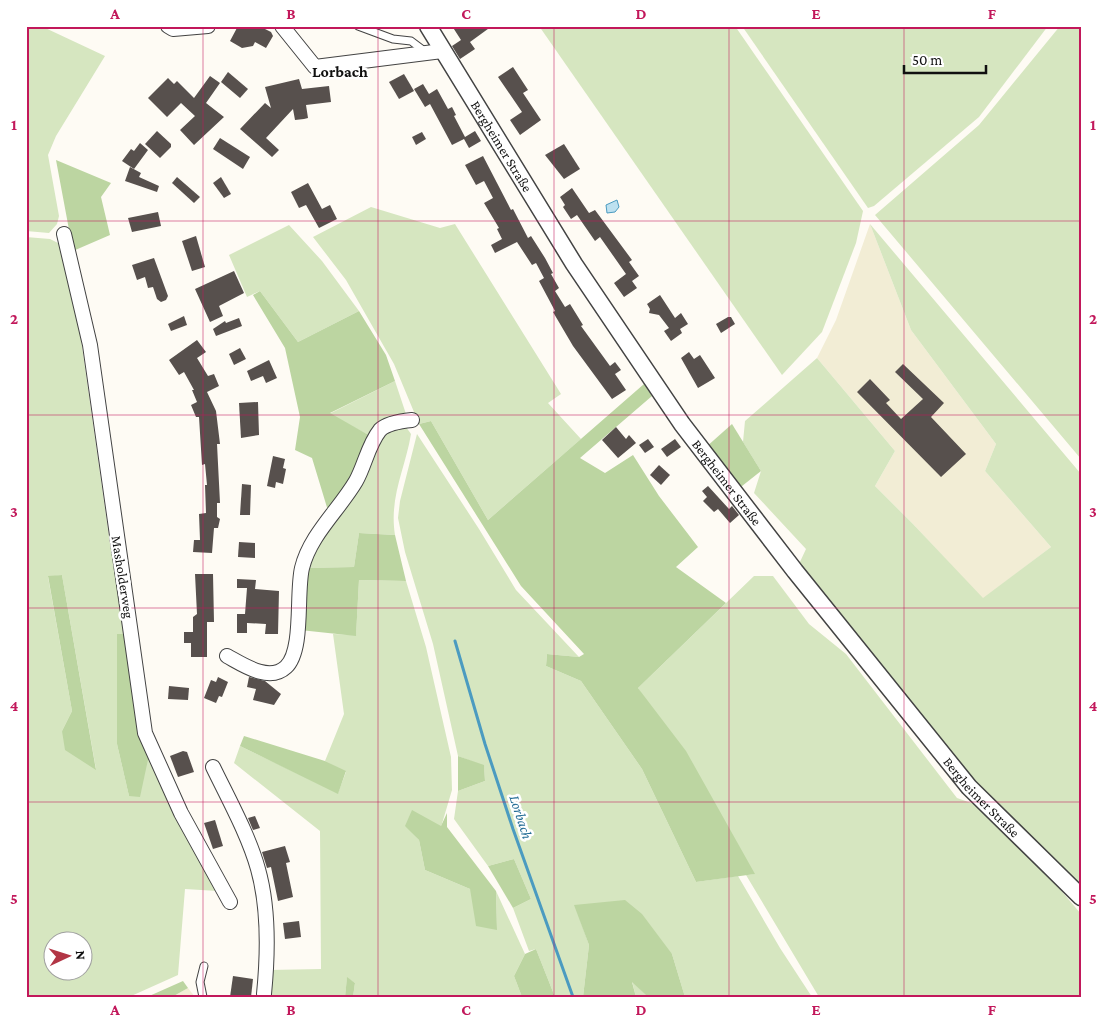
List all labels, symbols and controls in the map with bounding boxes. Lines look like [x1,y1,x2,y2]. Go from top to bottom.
text: A [109,5,120,22]
text: B [286,5,296,22]
text: C [461,5,471,22]
text: D [635,5,647,22]
text: E [811,5,821,22]
text: F [988,5,997,22]
scale bar [904,42,987,74]
text: 50 m [912,52,942,68]
district label: Lorbach [312,63,368,80]
street label: Bergheimer Straße [468,98,536,195]
text: 1 [11,116,17,133]
text: 1 [1090,116,1096,133]
text: 2 [10,310,18,327]
text: 2 [1089,310,1097,327]
street label: Bergheimer Straße [689,436,765,529]
text: 3 [10,503,18,520]
text: 3 [1089,503,1097,520]
street label: Masholderweg [109,535,137,620]
text: 4 [10,697,19,714]
text: 4 [1089,697,1098,714]
street label: Bergheimer Straße [940,754,1023,840]
water label: Lorbach [506,793,536,841]
text: 5 [10,890,18,907]
text: 5 [1089,890,1097,907]
north arrow [42,930,92,980]
text: N [73,950,89,961]
text: A [109,1001,120,1018]
text: B [286,1001,296,1018]
text: C [461,1001,471,1018]
text: D [635,1001,647,1018]
text: E [811,1001,821,1018]
text: F [988,1001,997,1018]

